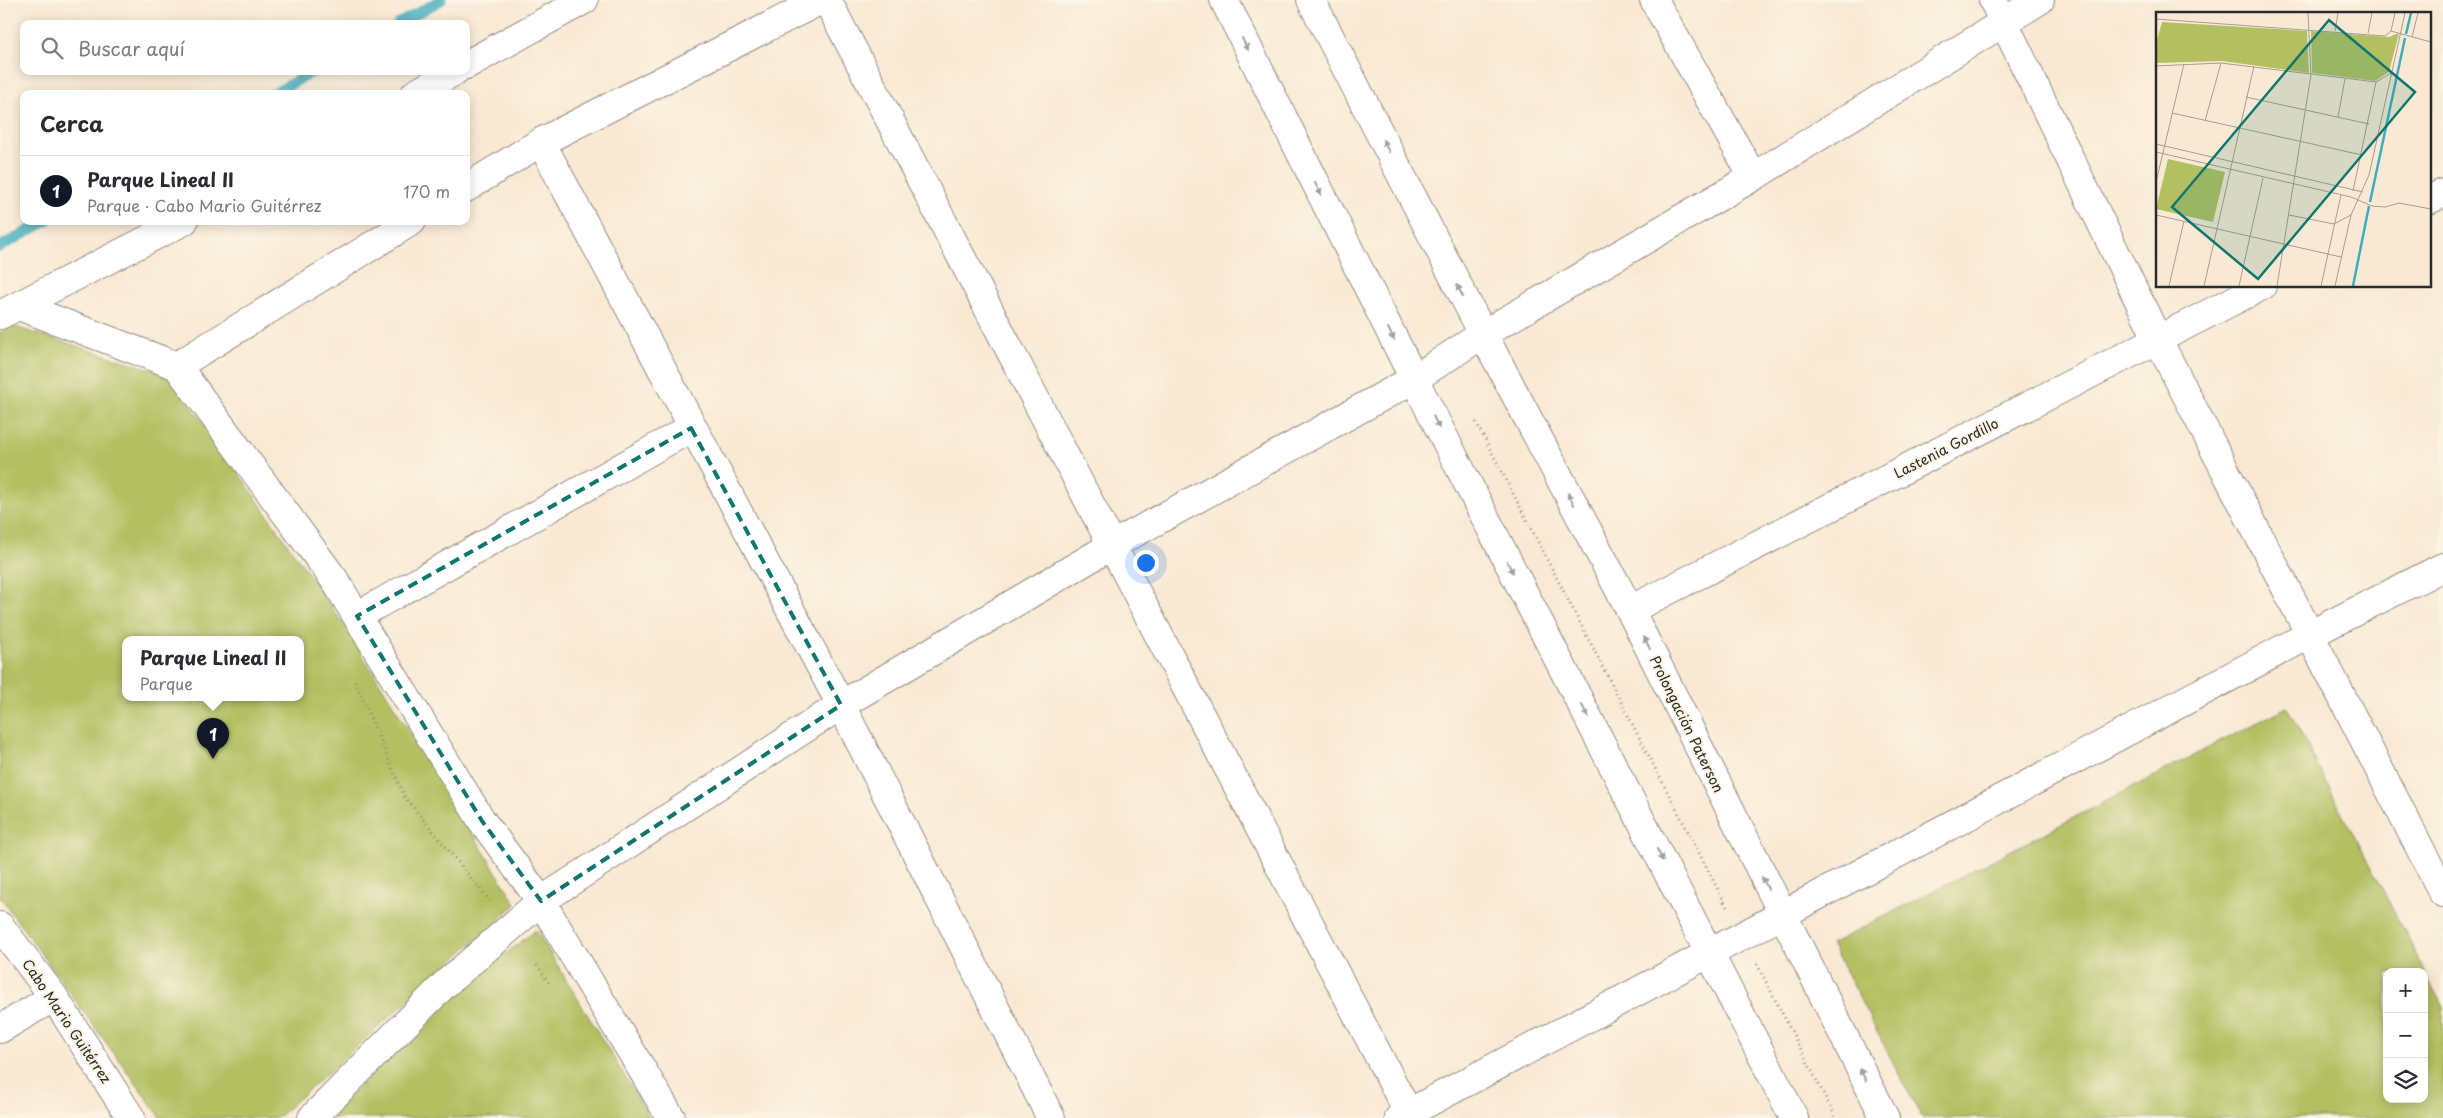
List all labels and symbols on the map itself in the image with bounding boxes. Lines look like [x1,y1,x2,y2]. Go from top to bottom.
inset map [2156,12,2430,288]
one-way arrow [1241,36,1249,51]
one-way arrow [1382,139,1390,153]
one-way arrow [1314,182,1322,196]
one-way arrow [1456,283,1464,298]
one-way arrow [1387,327,1395,341]
street label: Lastenia Gordillo [1890,412,2002,483]
one-way arrow [1432,415,1440,430]
one-way arrow [1567,492,1575,507]
your location [1133,550,1159,576]
one-way arrow [1506,559,1514,574]
one-way arrow [1643,636,1651,650]
street label: Prolongación Paterson [1645,652,1729,796]
one-way arrow [1581,704,1589,718]
pin: 1 [197,718,229,759]
one-way arrow [1655,849,1664,862]
one-way arrow [1761,876,1769,890]
street label: Cabo Mario Guitérrez [17,955,117,1088]
one-way arrow [1859,1067,1867,1082]

